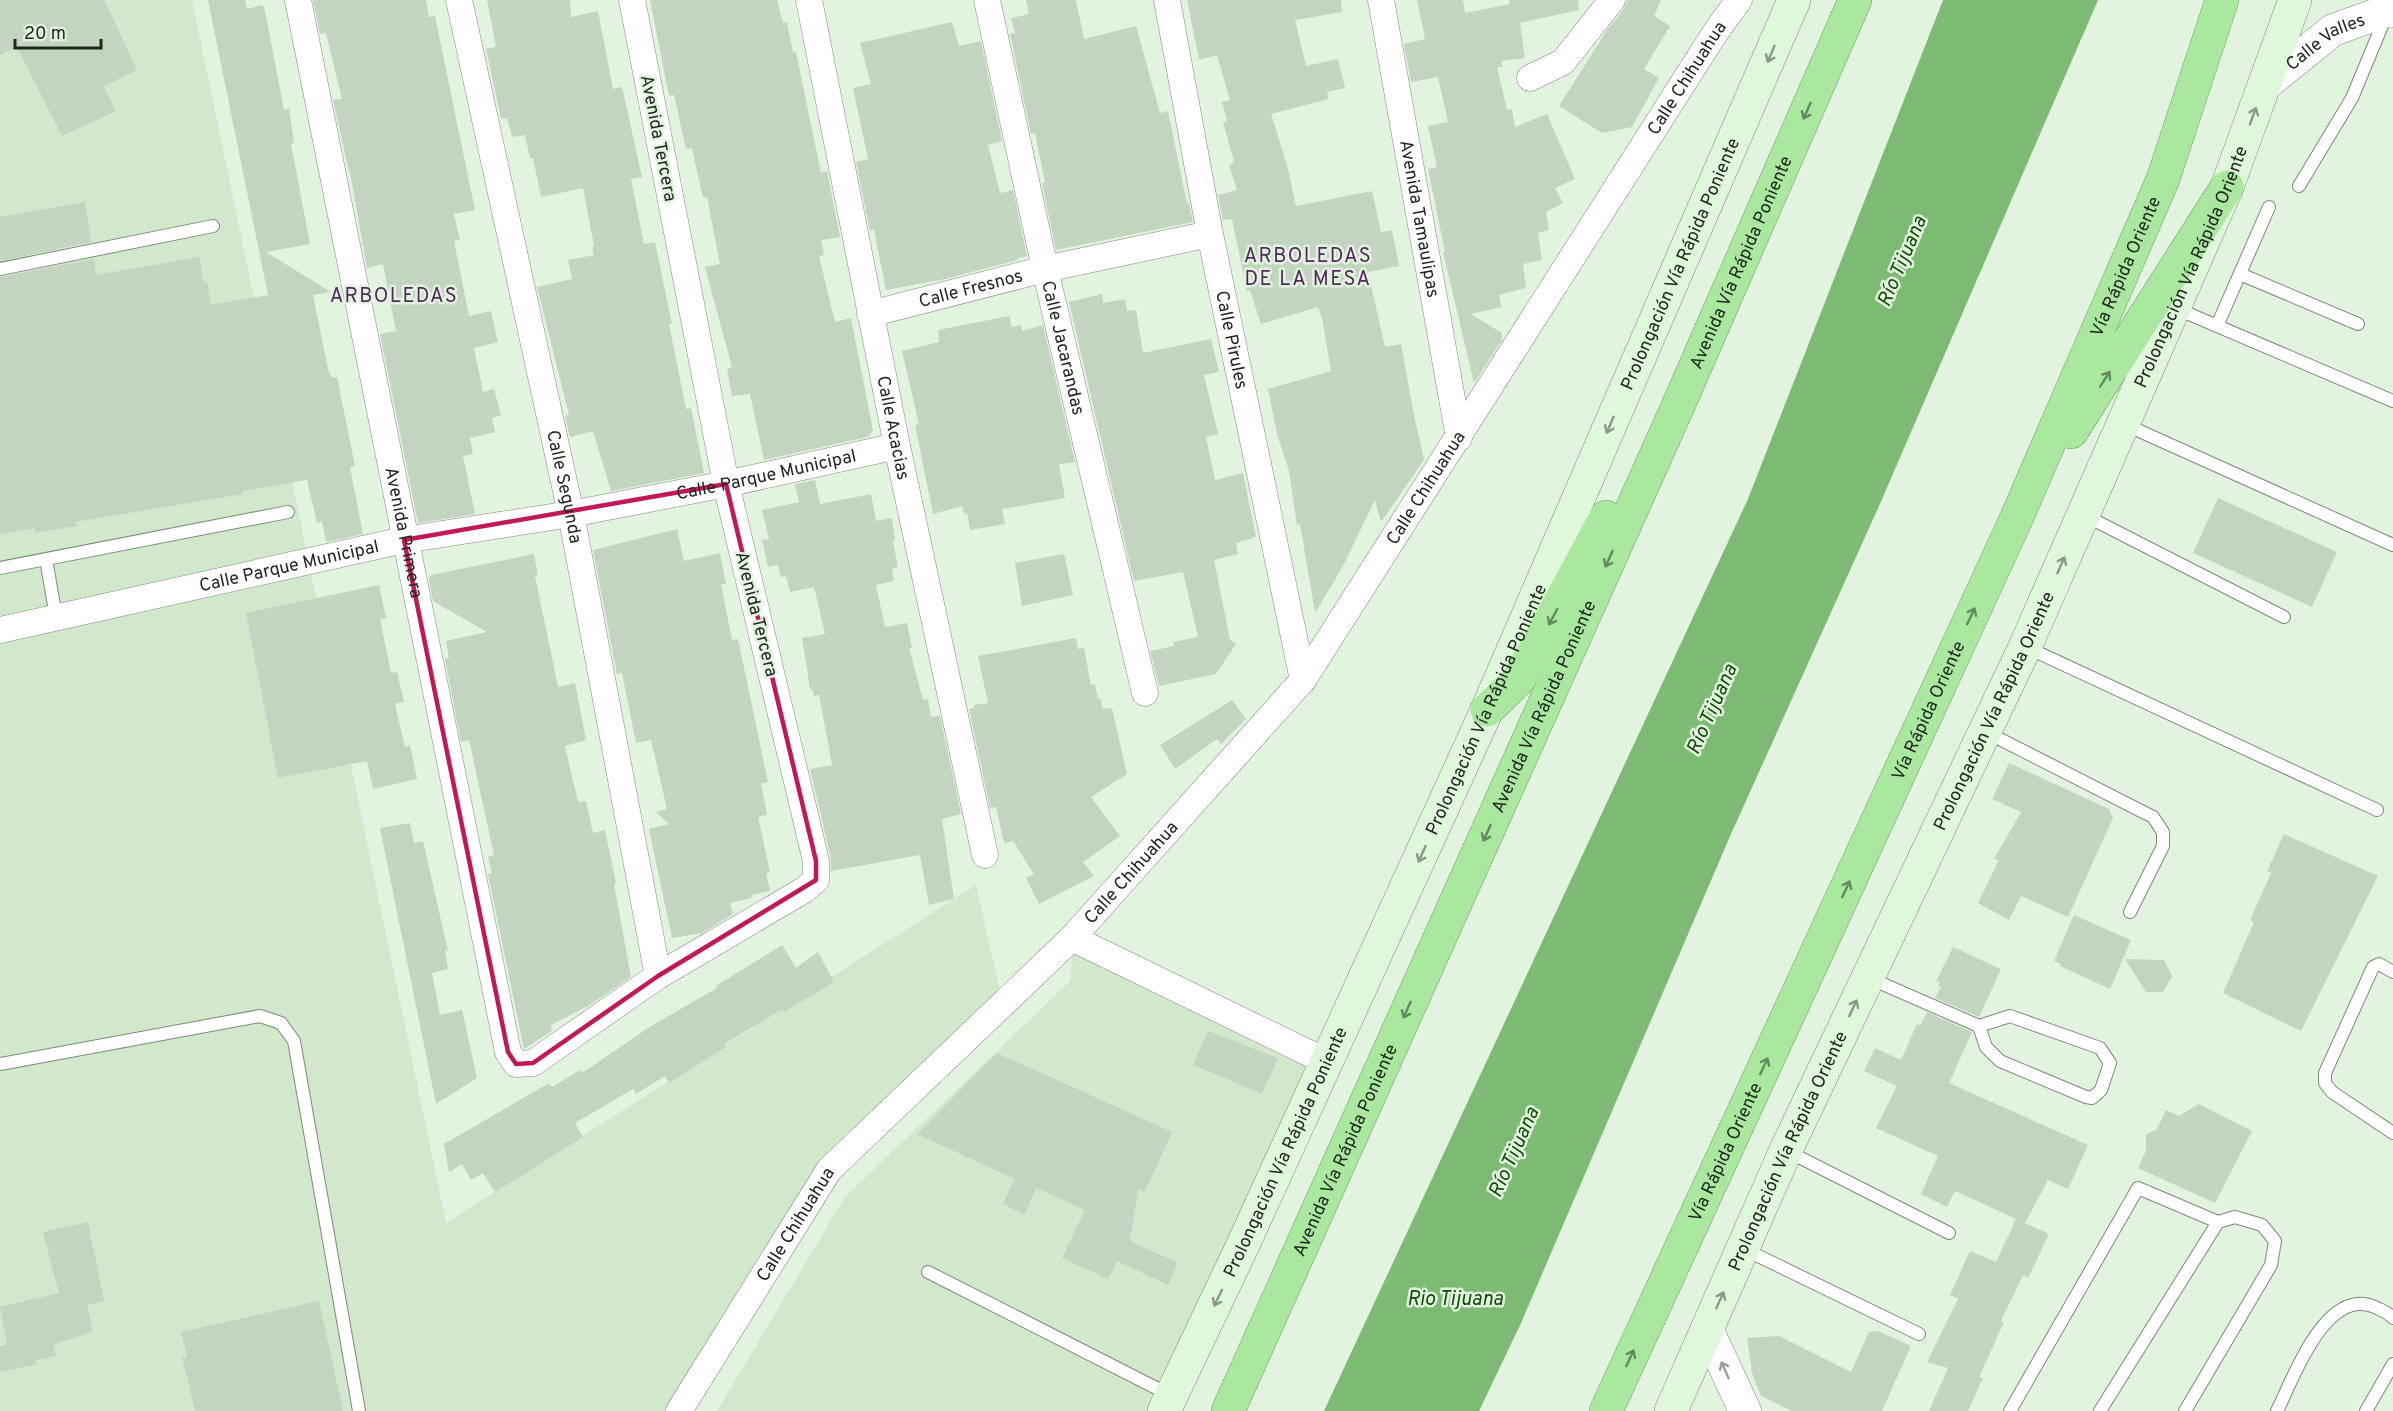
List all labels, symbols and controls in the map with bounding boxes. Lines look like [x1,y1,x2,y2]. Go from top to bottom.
street label: Calle Valles [2282,9,2369,77]
scale bar [15,12,100,50]
street label: Calle Chihuahua [1643,17,1733,140]
text: 20 m [24,23,66,46]
one-way arrow [1765,44,1776,62]
street label: Avenida Tercera [634,73,681,204]
one-way arrow [1801,102,1812,120]
one-way arrow [2249,107,2260,125]
street label: Prolongación Vía Rápida Poniente [1617,135,1746,394]
street label: Avenida Tamaulipas [1393,138,1444,300]
street label: Prolongación Vía Rápida Oriente [2130,143,2254,392]
street label: Avenida Vía Rápida Poniente [1685,153,1799,373]
street label: Vía Rápida Oriente [2086,193,2167,341]
water label: Río Tijuana [1872,212,1934,311]
district label: ARBOLEDAS DE LA MESA [1244,244,1372,293]
street label: Calle Fresnos [917,265,1026,314]
street label: Calle Jacarandas [1035,278,1089,418]
district label: ARBOLEDAS [330,284,458,310]
street label: Calle Pirules [1209,289,1252,391]
one-way arrow [2099,371,2111,388]
street label: Calle Acacias [870,374,914,482]
one-way arrow [1604,416,1615,434]
street label: Calle Chihuahua [1382,427,1471,550]
street label: Calle Segunda [540,428,586,546]
street label: Calle Parque Municipal [674,445,859,506]
street label: Avenida Primera [379,465,427,600]
street label: Calle Parque Municipal [197,536,381,598]
street label: Avenida Tercera [729,549,782,680]
one-way arrow [1603,549,1615,567]
one-way arrow [2056,556,2067,575]
street label: Prolongación Vía Rápida Poniente [1421,581,1553,839]
street label: Prolongación Vía Rápida Oriente [1929,587,2059,833]
street label: Avenida Vía Rápida Poniente [1487,597,1602,817]
one-way arrow [1546,608,1558,626]
one-way arrow [1965,608,1977,626]
street label: Vía Rápida Oriente [1885,638,1969,784]
water label: Río Tijuana [1681,660,1745,759]
street label: Calle Chihuahua [1080,817,1184,930]
one-way arrow [1481,823,1492,841]
one-way arrow [1415,844,1427,862]
one-way arrow [1840,880,1852,898]
one-way arrow [1848,999,1860,1017]
one-way arrow [1401,1001,1412,1019]
street label: Prolongación Vía Rápida Poniente [1219,1024,1354,1281]
street label: Prolongación Vía Rápida Oriente [1723,1027,1853,1273]
street label: Avenida Vía Rápida Poniente [1289,1041,1404,1260]
one-way arrow [1759,1058,1771,1076]
street label: Vía Rápida Oriente [1683,1080,1767,1226]
water label: Río Tijuana [1483,1103,1547,1202]
street label: Calle Chihuahua [752,1163,841,1287]
water label: Rio Tijuana [1407,1287,1504,1313]
one-way arrow [1211,1289,1223,1307]
one-way arrow [1715,1291,1726,1309]
one-way arrow [1625,1349,1637,1367]
one-way arrow [1719,1362,1731,1380]

